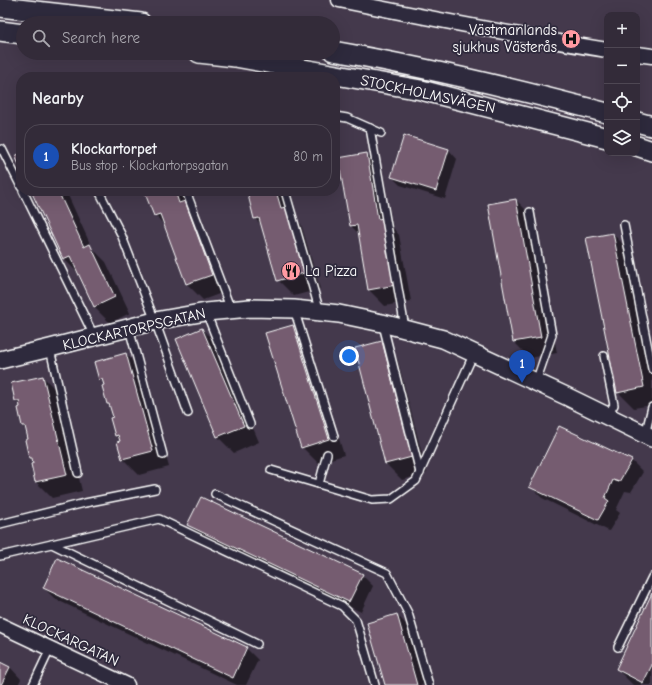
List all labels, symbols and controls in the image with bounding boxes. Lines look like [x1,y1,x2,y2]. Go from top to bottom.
map controls [604,12,640,156]
button: + [604,12,640,48]
search box [16,16,340,60]
place label: Västmanlands sjukhus Västerås [453,21,557,56]
icon: search [30,27,52,49]
hospital icon: Västmanlands sjukhus Västerås [560,28,582,50]
text: Search here [62,29,140,47]
button: − [604,48,640,84]
street label: STOCKHOLMSVÄGEN [359,71,497,117]
button: locate [604,84,640,120]
text: Nearby [32,89,83,108]
button: layers [604,120,640,156]
text: Klockartorpet [71,140,157,158]
text: 1 [43,149,49,164]
text: 80 m [293,149,323,164]
text: Bus stop · Klockartorpsgatan [71,158,229,173]
restaurant icon: La Pizza [280,260,302,282]
place label: La Pizza [305,262,357,280]
street label: KLOCKARTORPSGATAN [61,304,207,354]
your location [339,346,359,366]
pin: 1 [509,350,535,383]
street label: KLOCKARGATAN [20,610,122,670]

